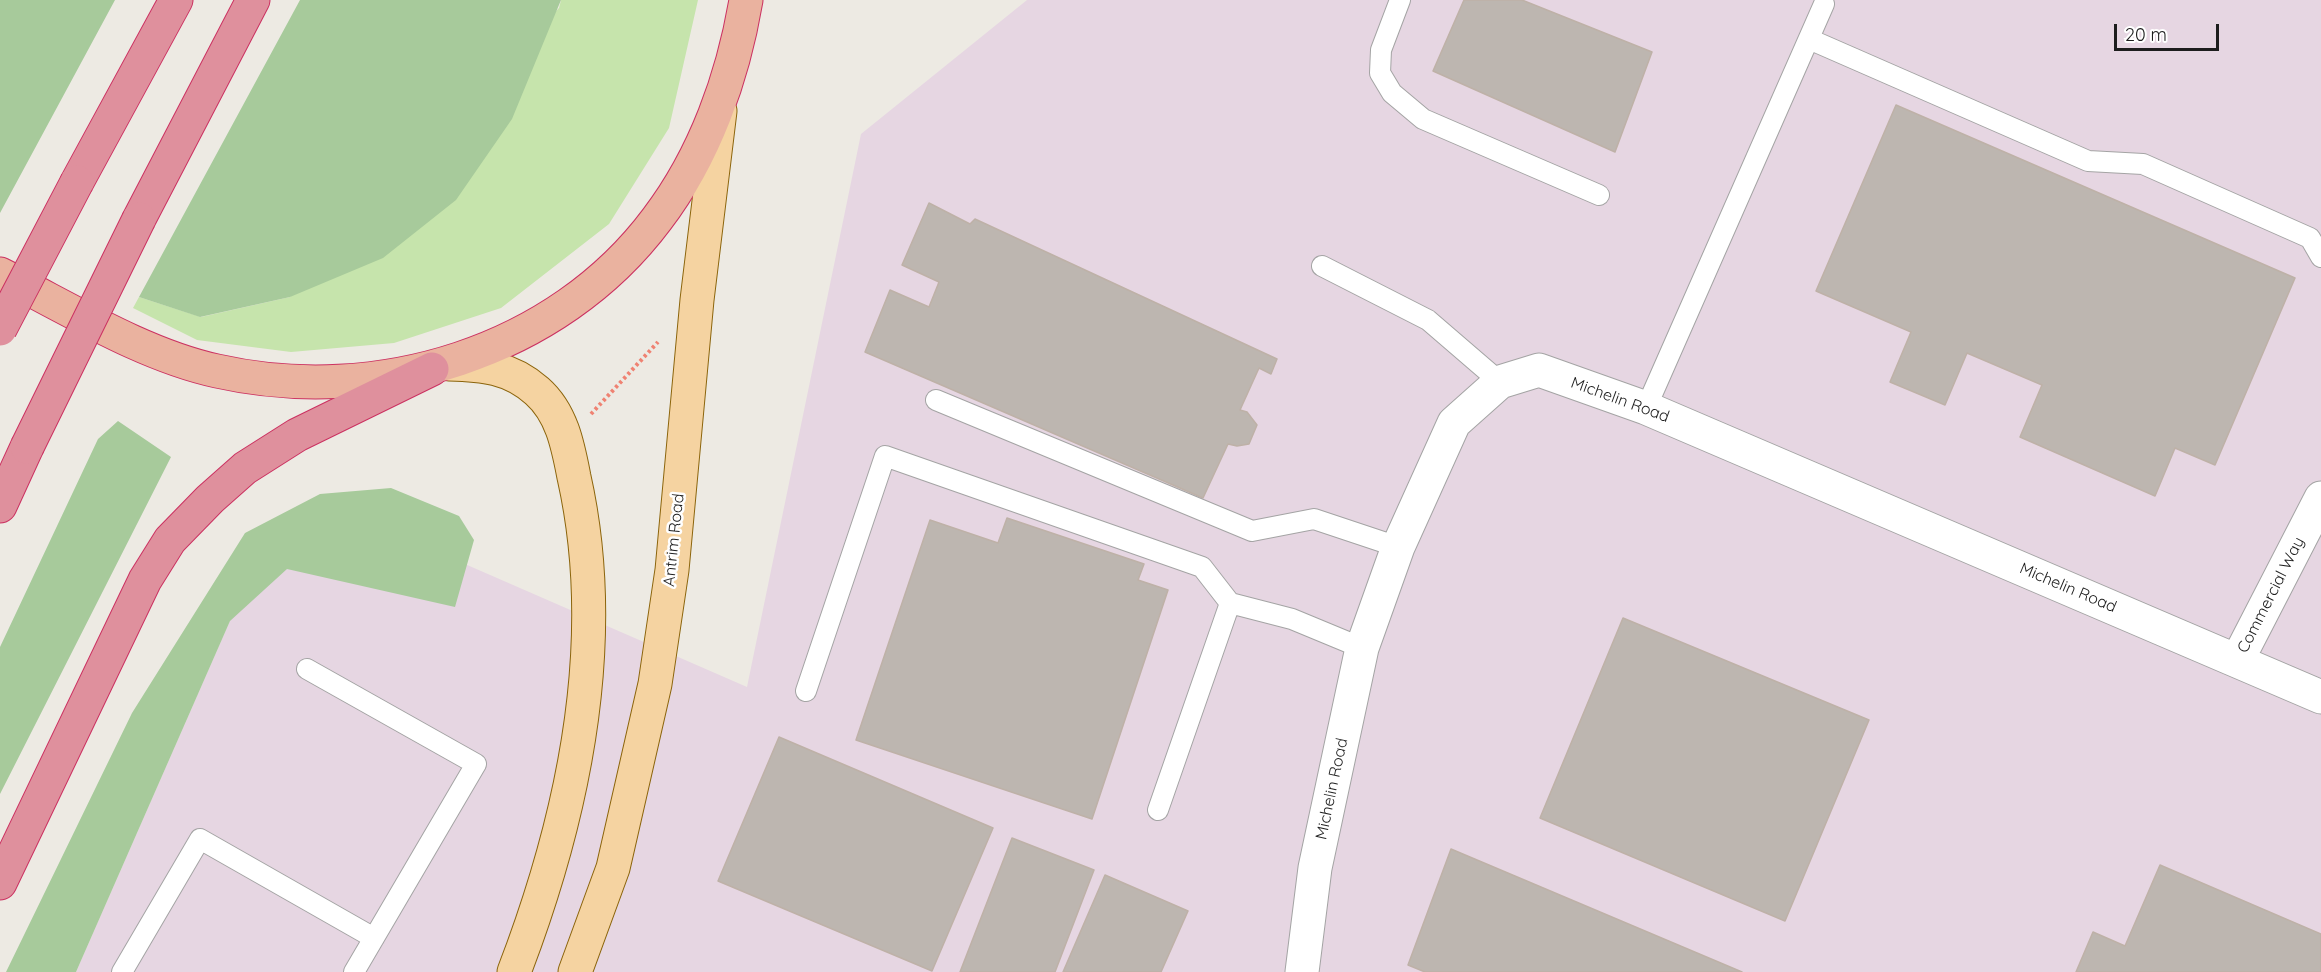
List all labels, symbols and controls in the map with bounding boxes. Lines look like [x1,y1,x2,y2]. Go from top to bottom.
scale bar [2117,12,2222,50]
text: 20 m [2125,23,2167,46]
street label: Michelin Road [1568,373,1672,427]
street label: Antrim Road [660,493,688,587]
street label: Commercial Way [2233,534,2309,656]
street label: Michelin Road [2017,559,2119,617]
street label: Michelin Road [1312,736,1352,842]

